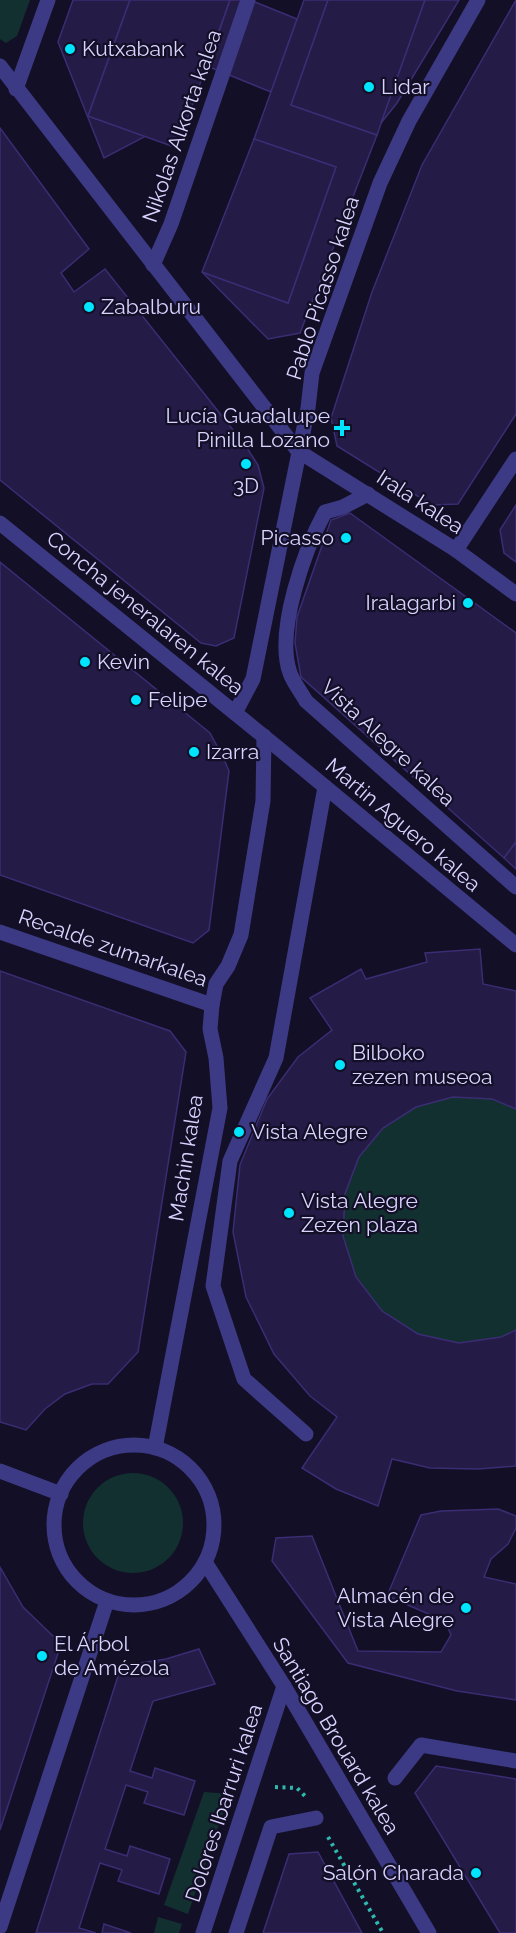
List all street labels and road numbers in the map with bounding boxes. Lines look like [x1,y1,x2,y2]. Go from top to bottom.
street label: Nikolas Alkorta kalea [137,26,226,225]
street label: Pablo Picasso kalea [281,193,364,383]
street label: Irala kalea [372,464,468,539]
street label: Concha jeneralaren kalea [42,525,249,700]
street label: Vista Alegre kalea [316,674,461,811]
street label: Martin Aguero kalea [321,753,486,897]
street label: Recalde zumarkalea [15,903,211,992]
street label: Machin kalea [163,1093,208,1223]
street label: Santiago Brouard kalea [268,1633,405,1839]
street label: Dolores Ibarruri kalea [180,1701,267,1905]

